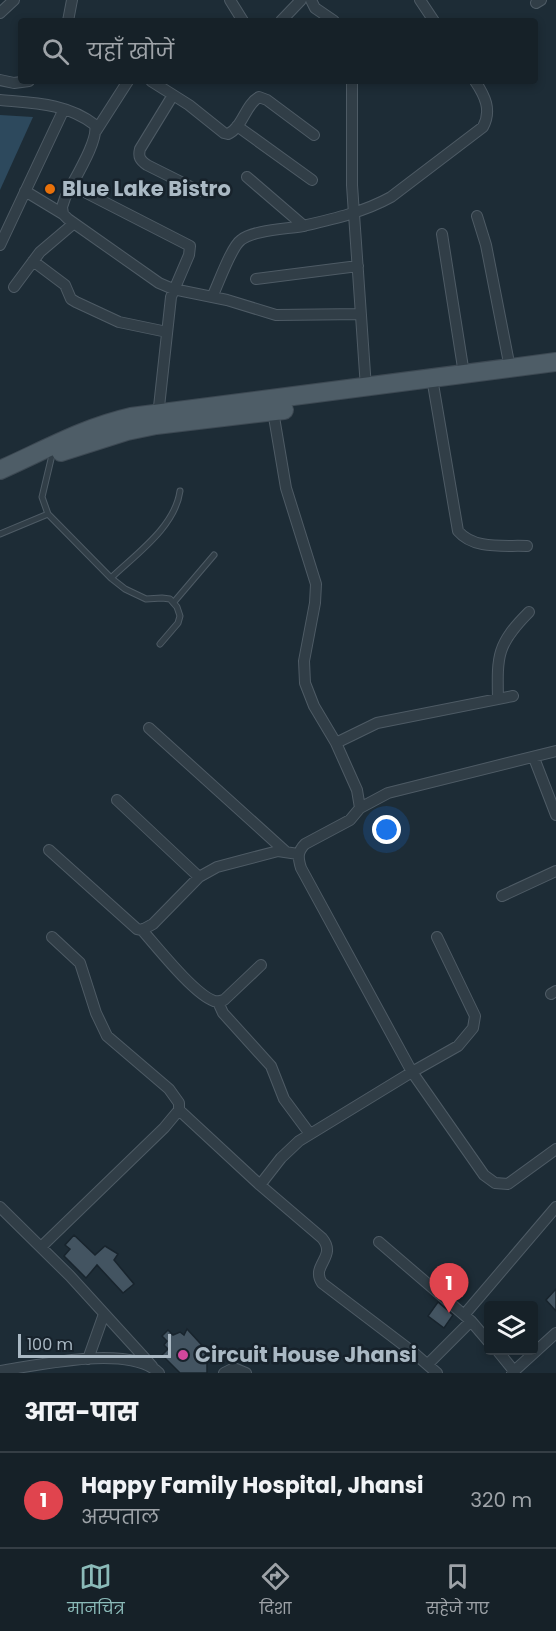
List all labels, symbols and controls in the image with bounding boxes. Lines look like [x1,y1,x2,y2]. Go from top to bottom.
search box [18,18,538,84]
icon: search [39,35,72,68]
text: यहाँ खोजें [87,36,174,67]
place label: Blue Lake Bistro [62,174,231,203]
marker: Blue Lake Bistro [43,182,57,196]
your location [372,815,401,844]
pin: 1 [430,1264,468,1313]
map controls [484,1301,538,1355]
button: layers [484,1301,538,1355]
scale bar [18,1331,171,1358]
text: 100 m [27,1333,73,1356]
place label: Circuit House Jhansi [195,1340,417,1369]
marker: Circuit House Jhansi [176,1348,190,1362]
text: आस-पास [24,1394,138,1430]
text: Happy Family Hospital, Jhansi [81,1470,424,1501]
text: 1 [40,1486,47,1514]
text: 320 m [470,1486,532,1514]
text: अस्पताल [81,1503,159,1531]
tab: मानचित्र [67,1560,125,1621]
tab: दिशा [259,1560,292,1621]
tab: सहेजे गए [426,1560,489,1621]

